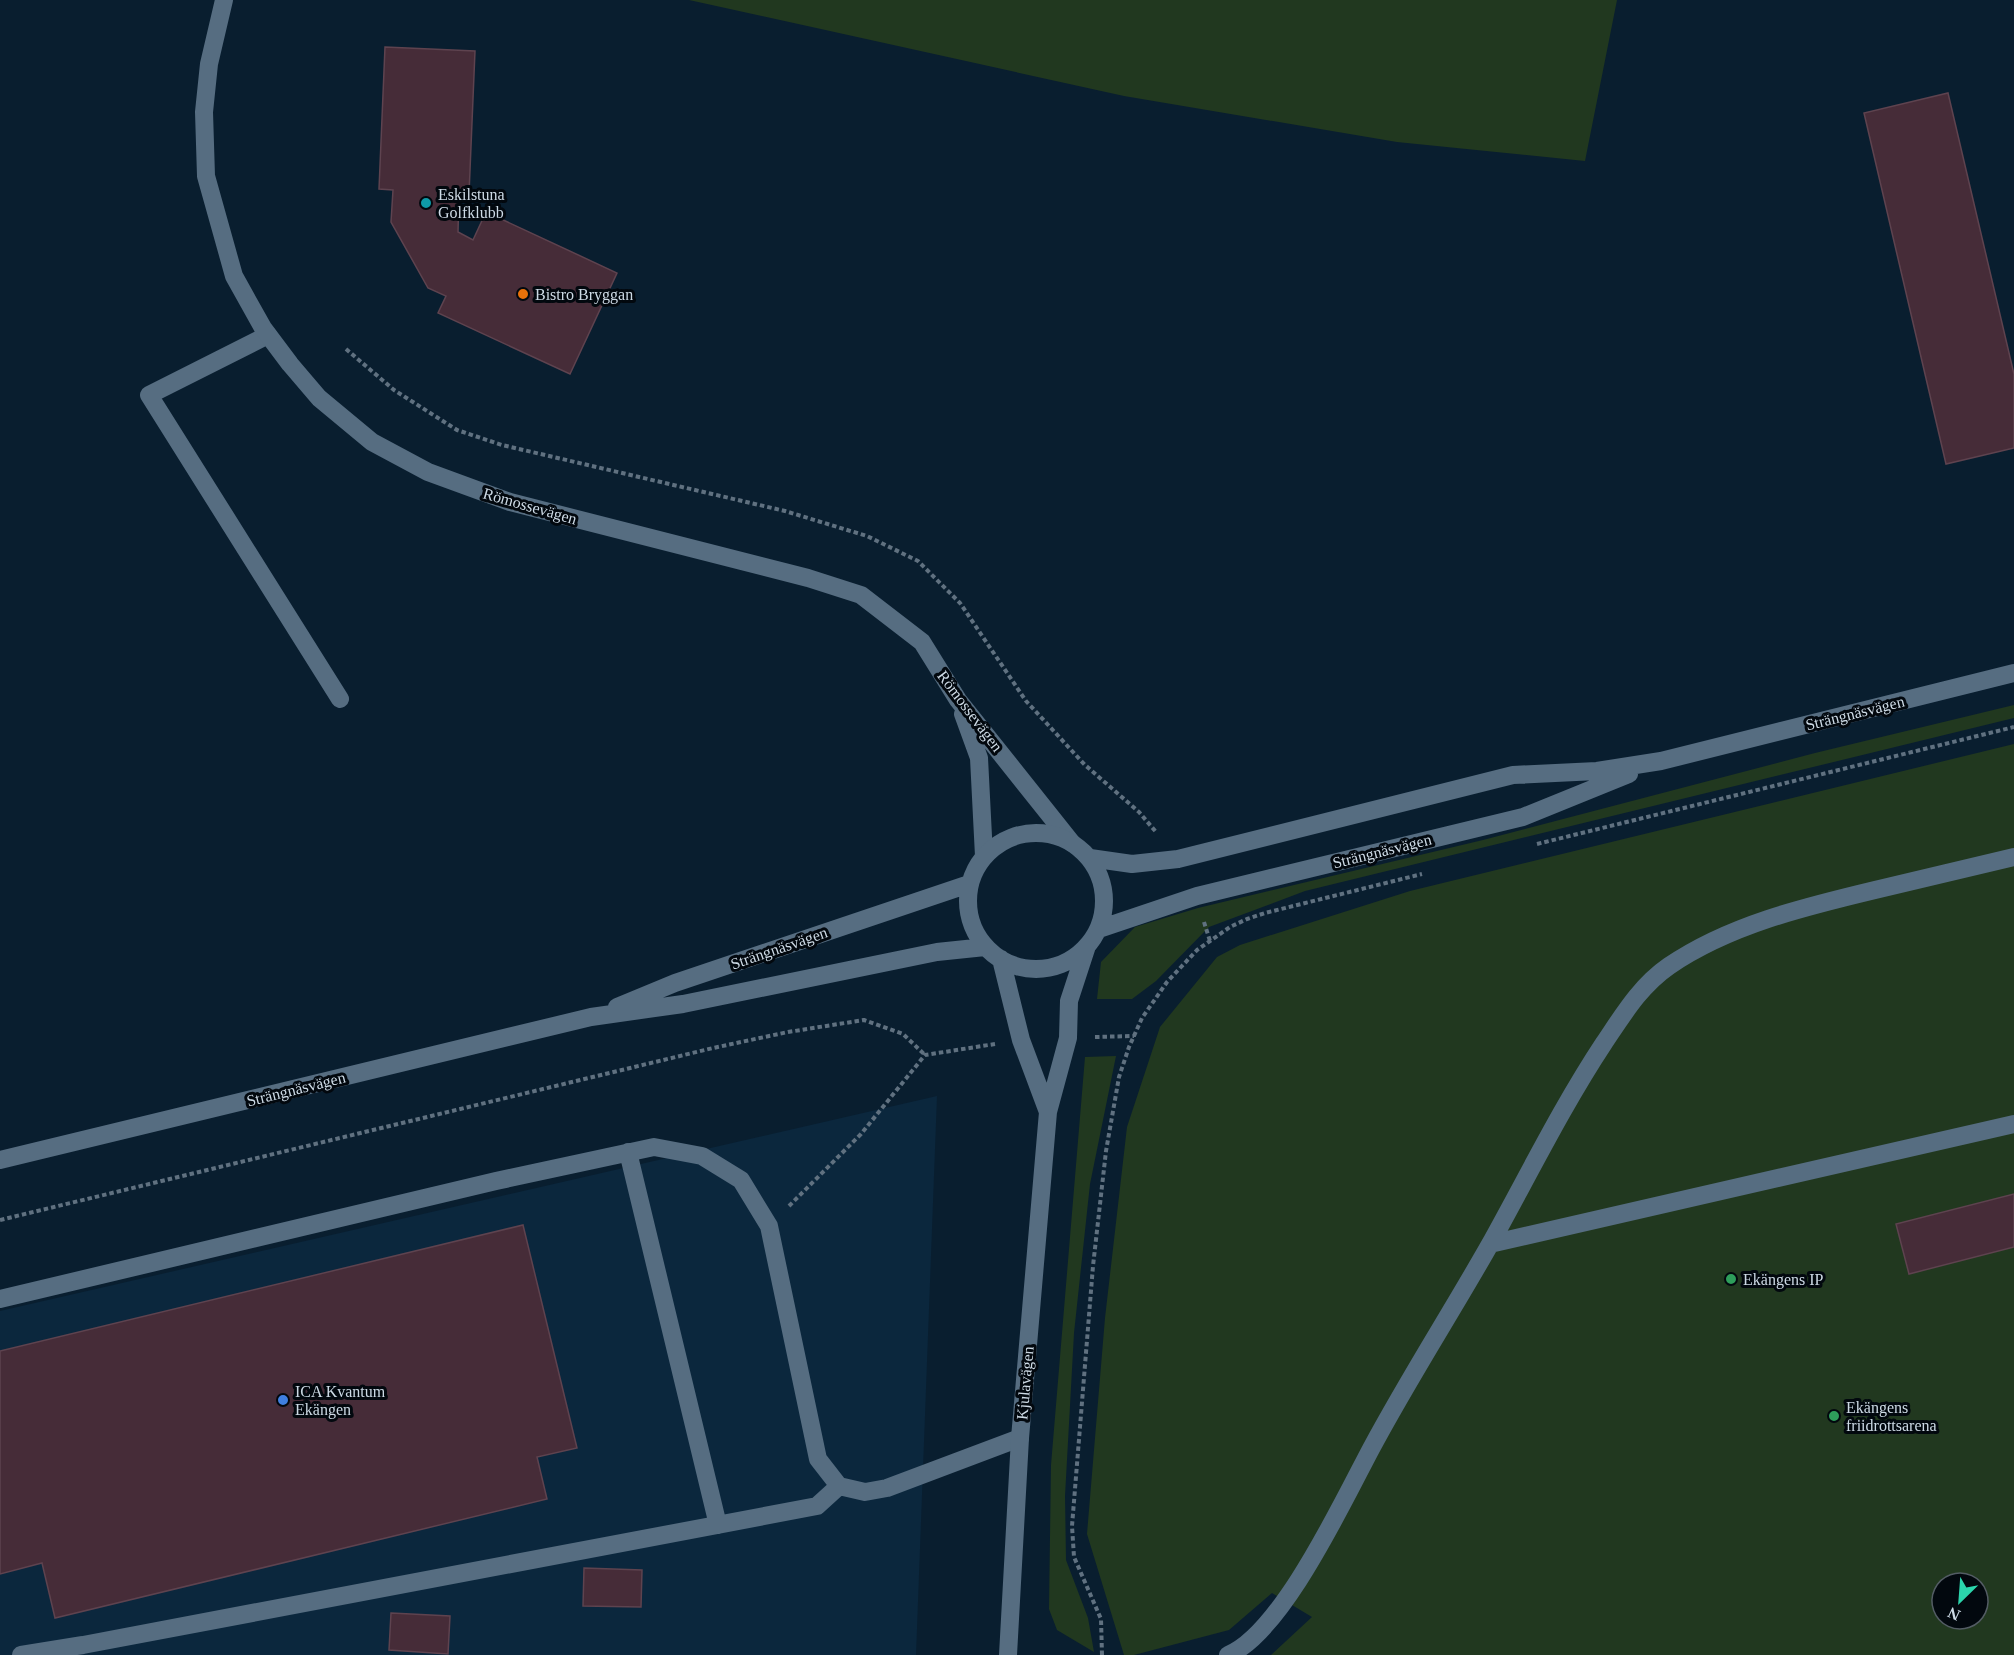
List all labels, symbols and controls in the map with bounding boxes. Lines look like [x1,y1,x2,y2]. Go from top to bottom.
place label: Eskilstuna Golfklubb [438,186,505,221]
marker: Eskilstuna Golfklubb [419,196,433,210]
place label: Bistro Bryggan [535,286,633,304]
marker: Bistro Bryggan [516,287,530,301]
street label: Römossevägen [481,484,579,528]
street label: Römossevägen [933,667,1006,755]
street label: Strängnäsvägen [1804,692,1906,734]
street label: Strängnäsvägen [1331,830,1433,872]
street label: Strängnäsvägen [728,923,830,973]
street label: Strängnäsvägen [245,1068,347,1110]
place label: Ekängens IP [1743,1271,1824,1289]
marker: Ekängens IP [1724,1272,1738,1286]
street label: Kjulavägen [1013,1346,1038,1421]
place label: ICA Kvantum Ekängen [295,1383,386,1419]
marker: ICA Kvantum Ekängen [276,1393,290,1407]
place label: Ekängens friidrottsarena [1846,1399,1937,1434]
marker: Ekängens friidrottsarena [1827,1409,1841,1423]
north arrow [1930,1571,1990,1631]
text: N [1945,1604,1963,1624]

